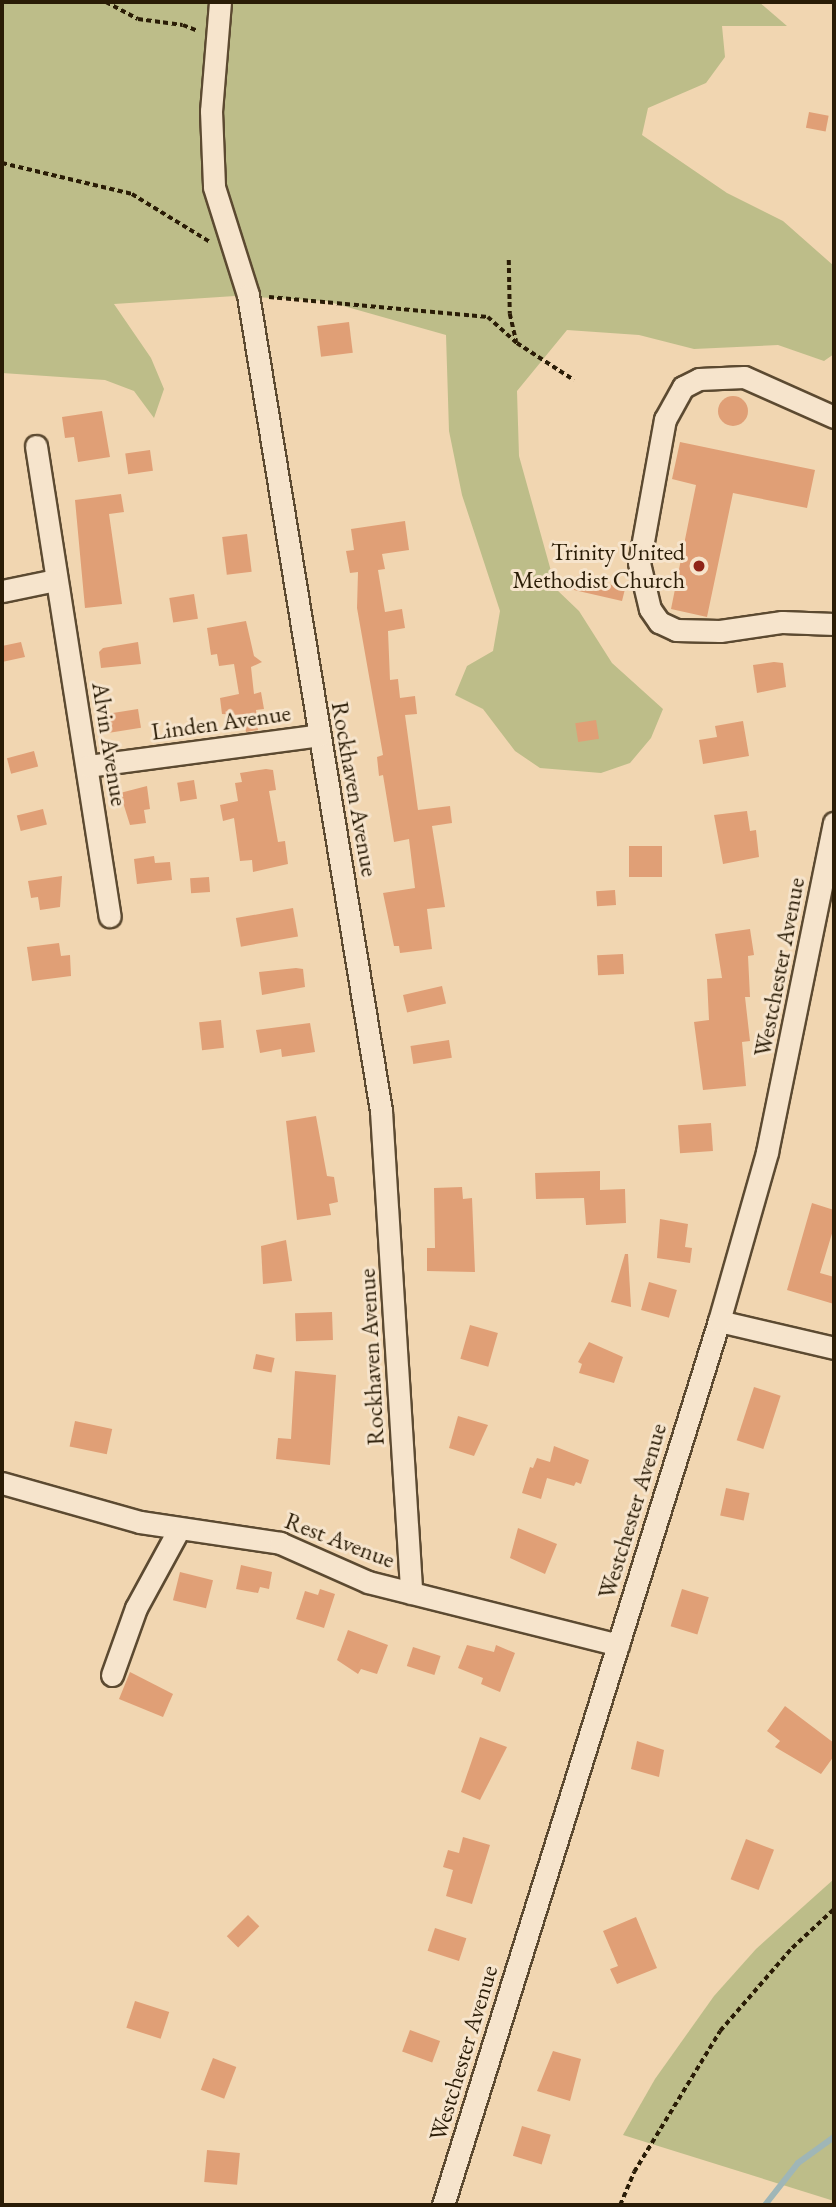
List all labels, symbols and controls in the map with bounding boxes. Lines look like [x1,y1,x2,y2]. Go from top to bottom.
place label: Trinity United Methodist Church [512,538,685,594]
marker: Trinity United Methodist Church [691,558,707,574]
street label: Alvin Avenue [86,680,134,808]
street label: Linden Avenue [149,698,293,746]
street label: Rockhaven Avenue [325,699,385,879]
street label: Westchester Avenue [747,875,811,1059]
street label: Rockhaven Avenue [352,1268,390,1446]
street label: Westchester Avenue [592,1420,672,1602]
street label: Rest Avenue [281,1506,399,1574]
street label: Westchester Avenue [423,1962,503,2144]

